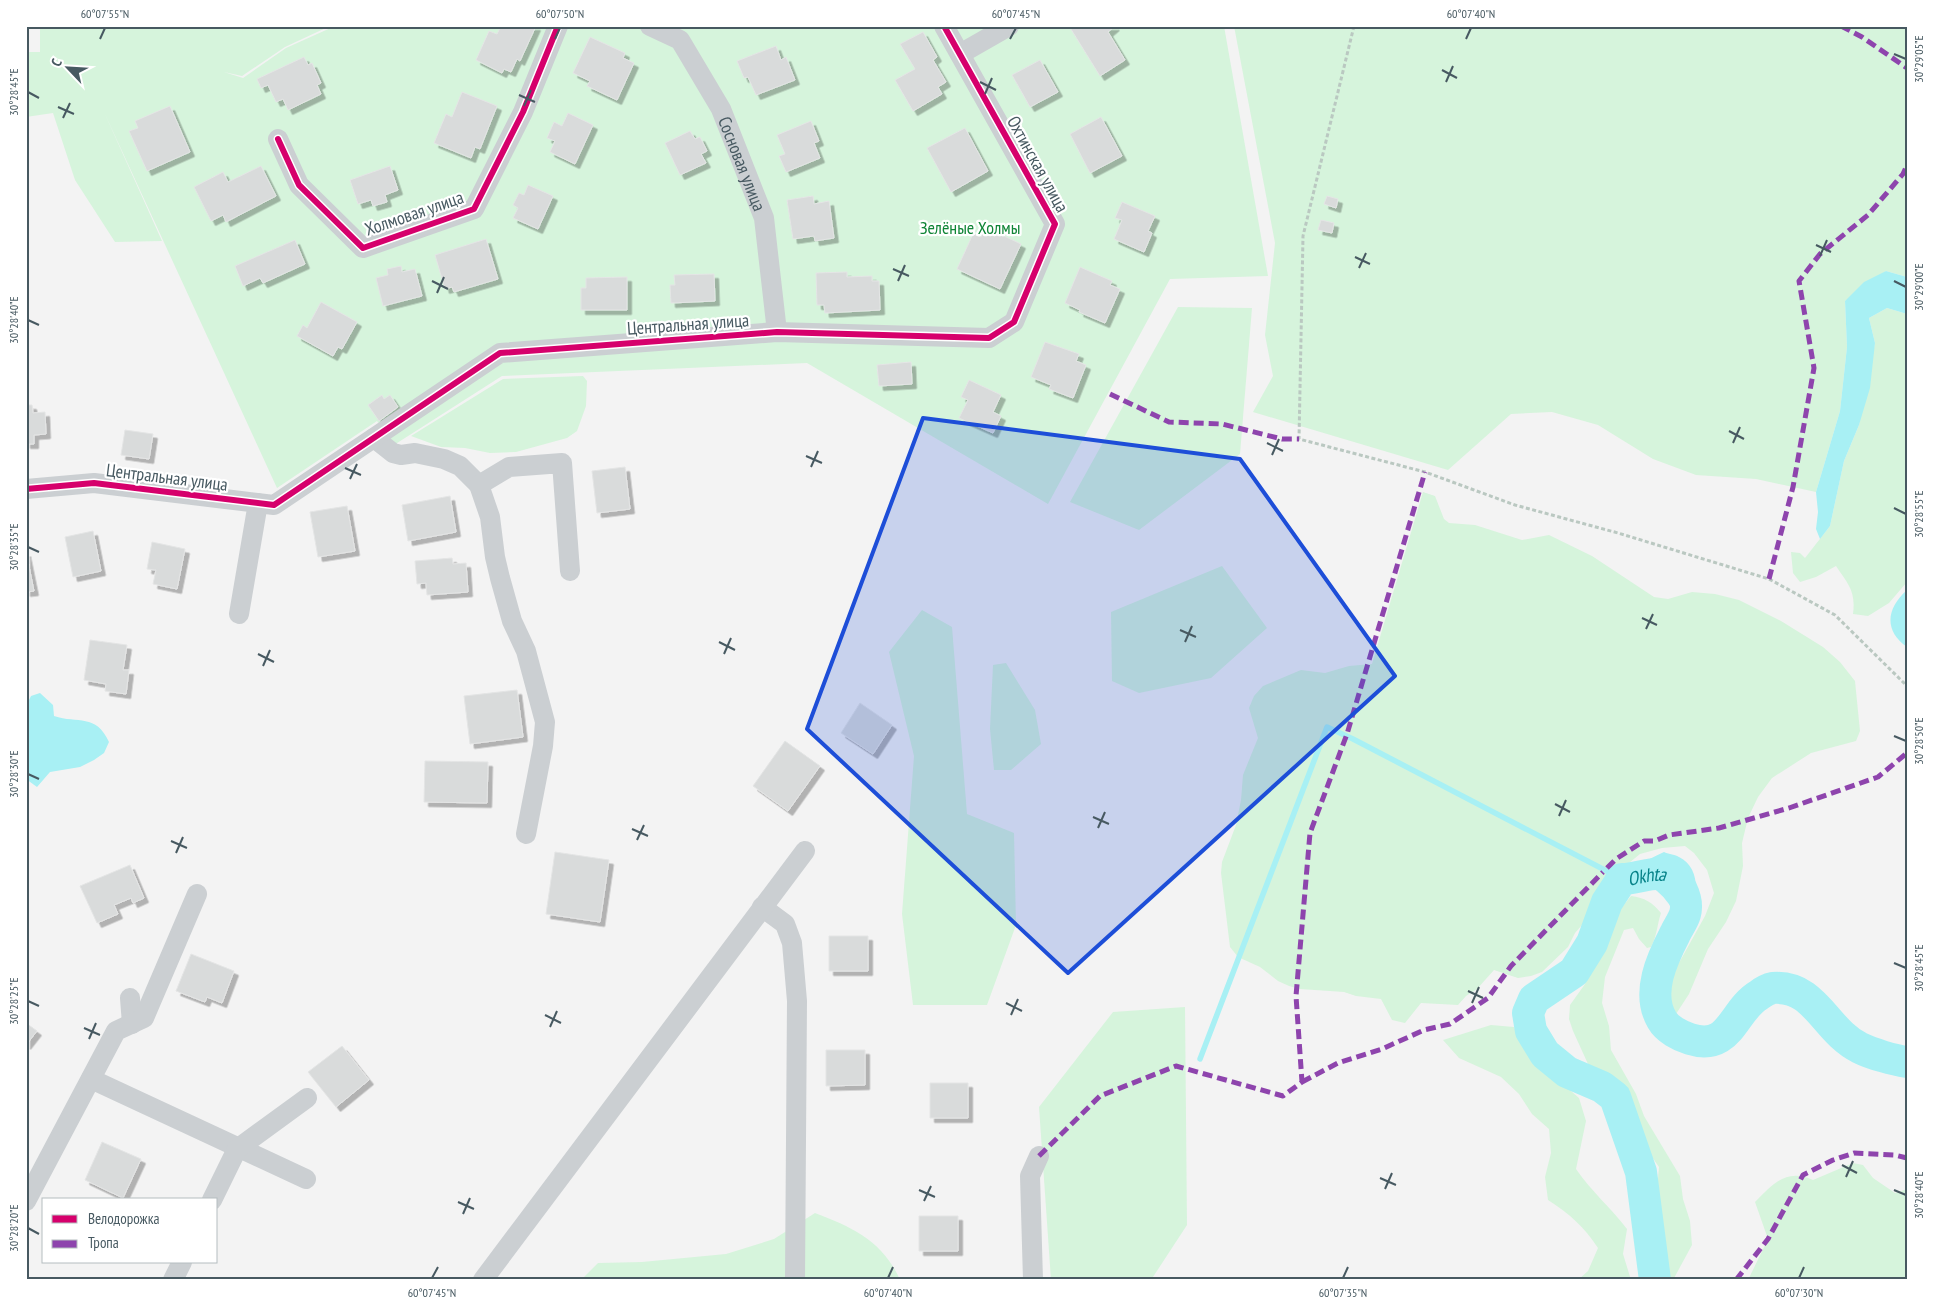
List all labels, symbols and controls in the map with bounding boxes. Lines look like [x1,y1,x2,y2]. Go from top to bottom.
text: 60°07'55"N [81,6,129,21]
text: 60°07'50"N [536,6,584,21]
text: 60°07'45"N [992,6,1040,21]
text: 60°07'40"N [1447,6,1495,21]
text: 30°29'05"E [1911,35,1926,83]
north arrow [42,42,92,92]
text: С [47,55,66,69]
text: 30°28'45"E [6,68,21,116]
street label: Охтинская улица [1002,112,1074,216]
street label: Сосновая улица [714,113,772,214]
street label: Холмовая улица [362,185,466,241]
park label: Зелёные Холмы [920,216,1020,239]
text: 30°29'00"E [1911,263,1926,311]
text: 30°28'40"E [6,296,21,344]
street label: Центральная улица [626,308,750,340]
street label: Центральная улица [105,458,229,496]
text: 30°28'55"E [1911,490,1926,538]
text: 30°28'35"E [6,523,21,571]
text: 30°28'50"E [1911,717,1926,765]
text: 30°28'30"E [6,750,21,798]
water label: Okhta [1625,861,1668,891]
text: 30°28'45"E [1911,944,1926,992]
text: 30°28'25"E [6,977,21,1025]
text: 30°28'40"E [1911,1171,1926,1219]
legend [42,1198,218,1264]
text: 30°28'20"E [6,1204,21,1252]
text: Велодорожка [88,1209,159,1228]
text: Тропа [88,1233,119,1252]
text: 60°07'45"N [408,1285,456,1300]
text: 60°07'40"N [864,1285,912,1300]
text: 60°07'35"N [1319,1285,1367,1300]
text: 60°07'30"N [1775,1285,1823,1300]

